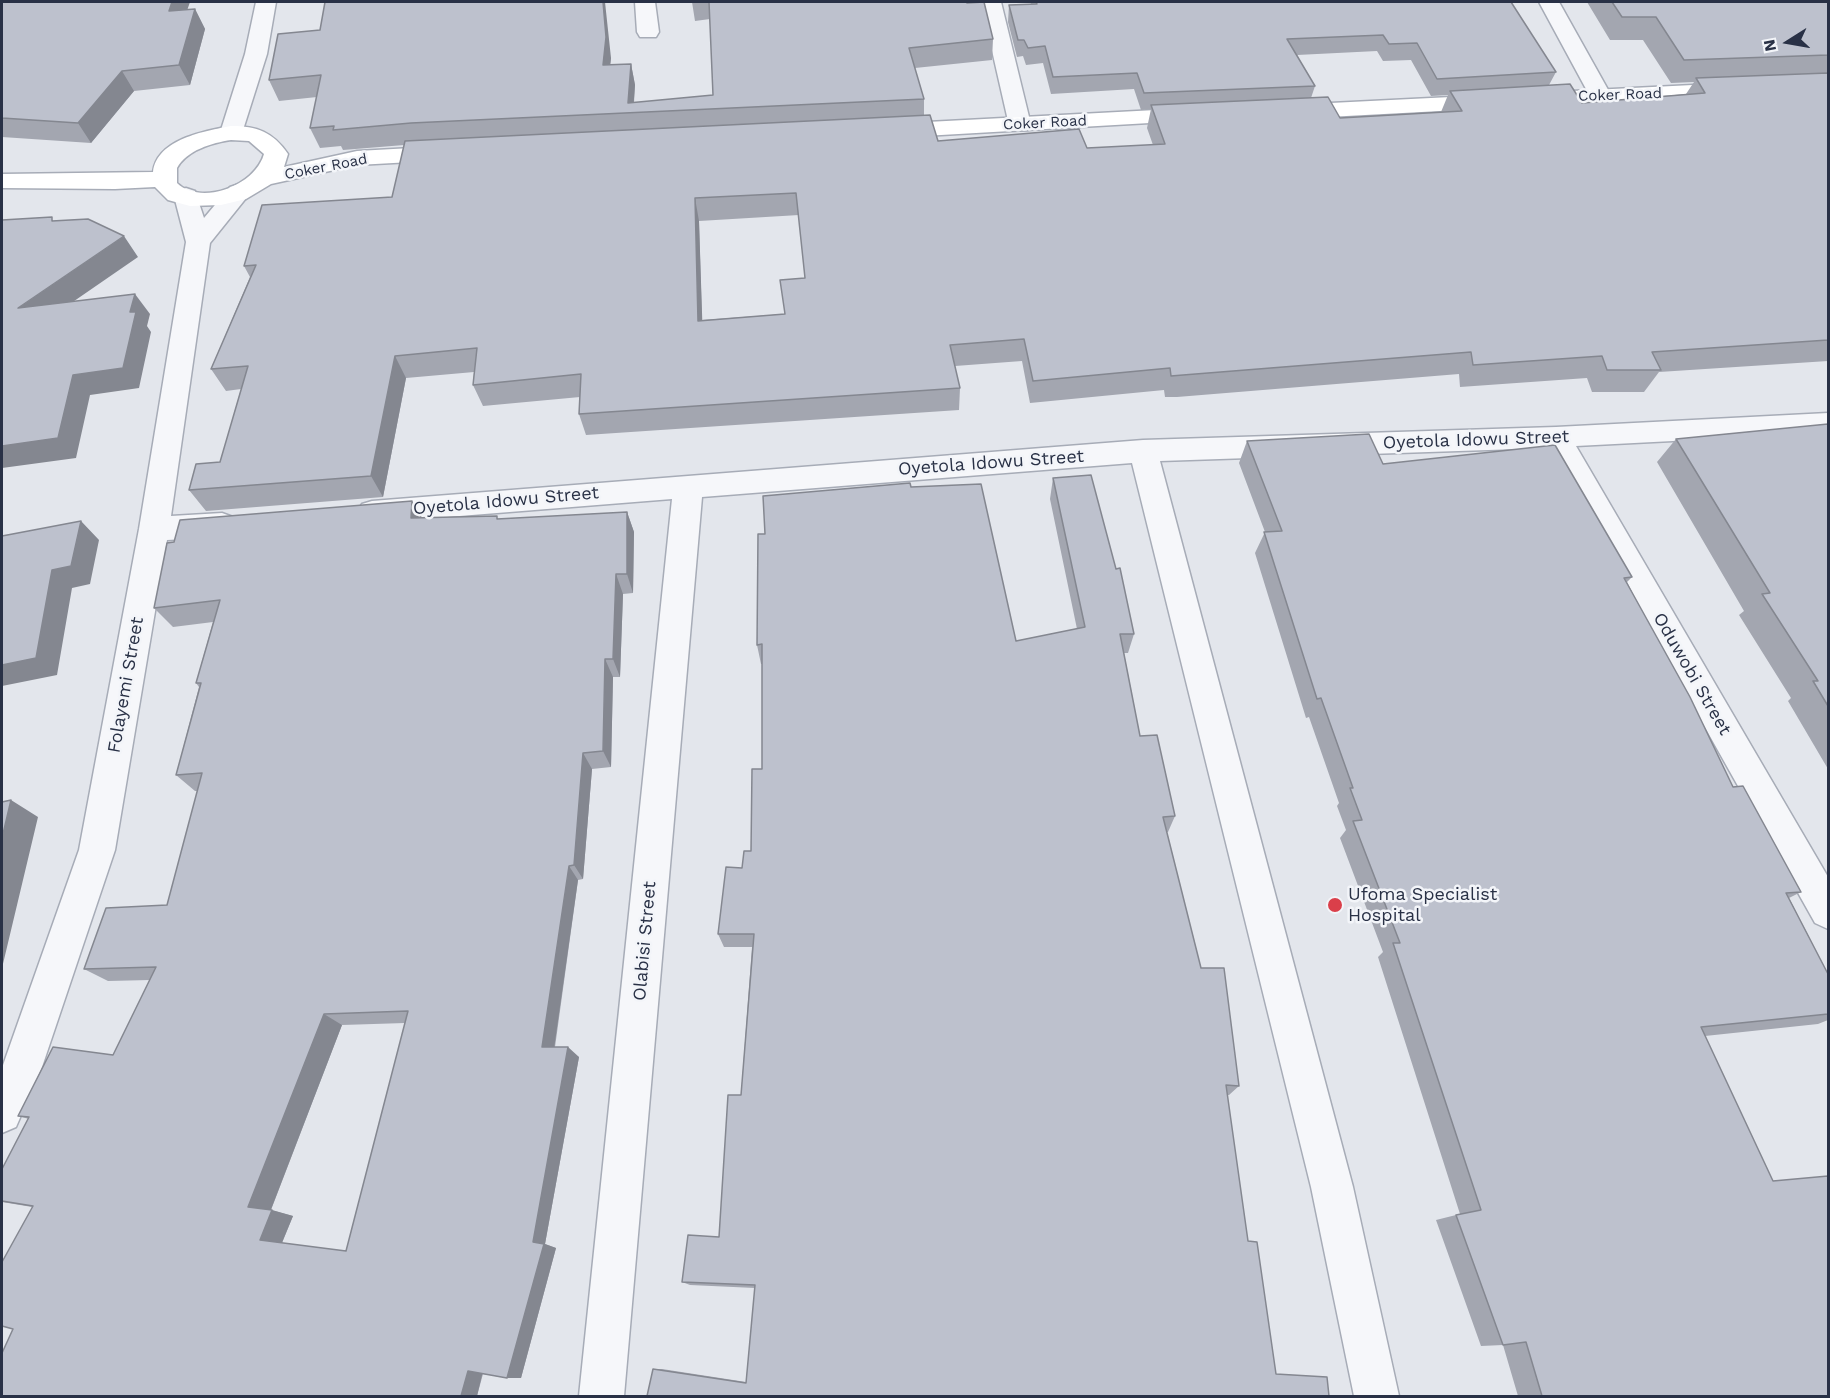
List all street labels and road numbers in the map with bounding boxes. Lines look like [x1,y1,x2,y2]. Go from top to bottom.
street label: Coker Road [1578,85,1662,105]
street label: Coker Road [1003,112,1087,134]
street label: Coker Road [283,150,369,184]
street label: Oyetola Idowu Street [1382,426,1570,454]
street label: Oyetola Idowu Street [897,446,1085,480]
street label: Oyetola Idowu Street [412,482,600,520]
street label: Oduwobi Street [1648,609,1736,739]
street label: Folayemi Street [103,615,149,755]
street label: Olabisi Street [629,880,661,1002]

